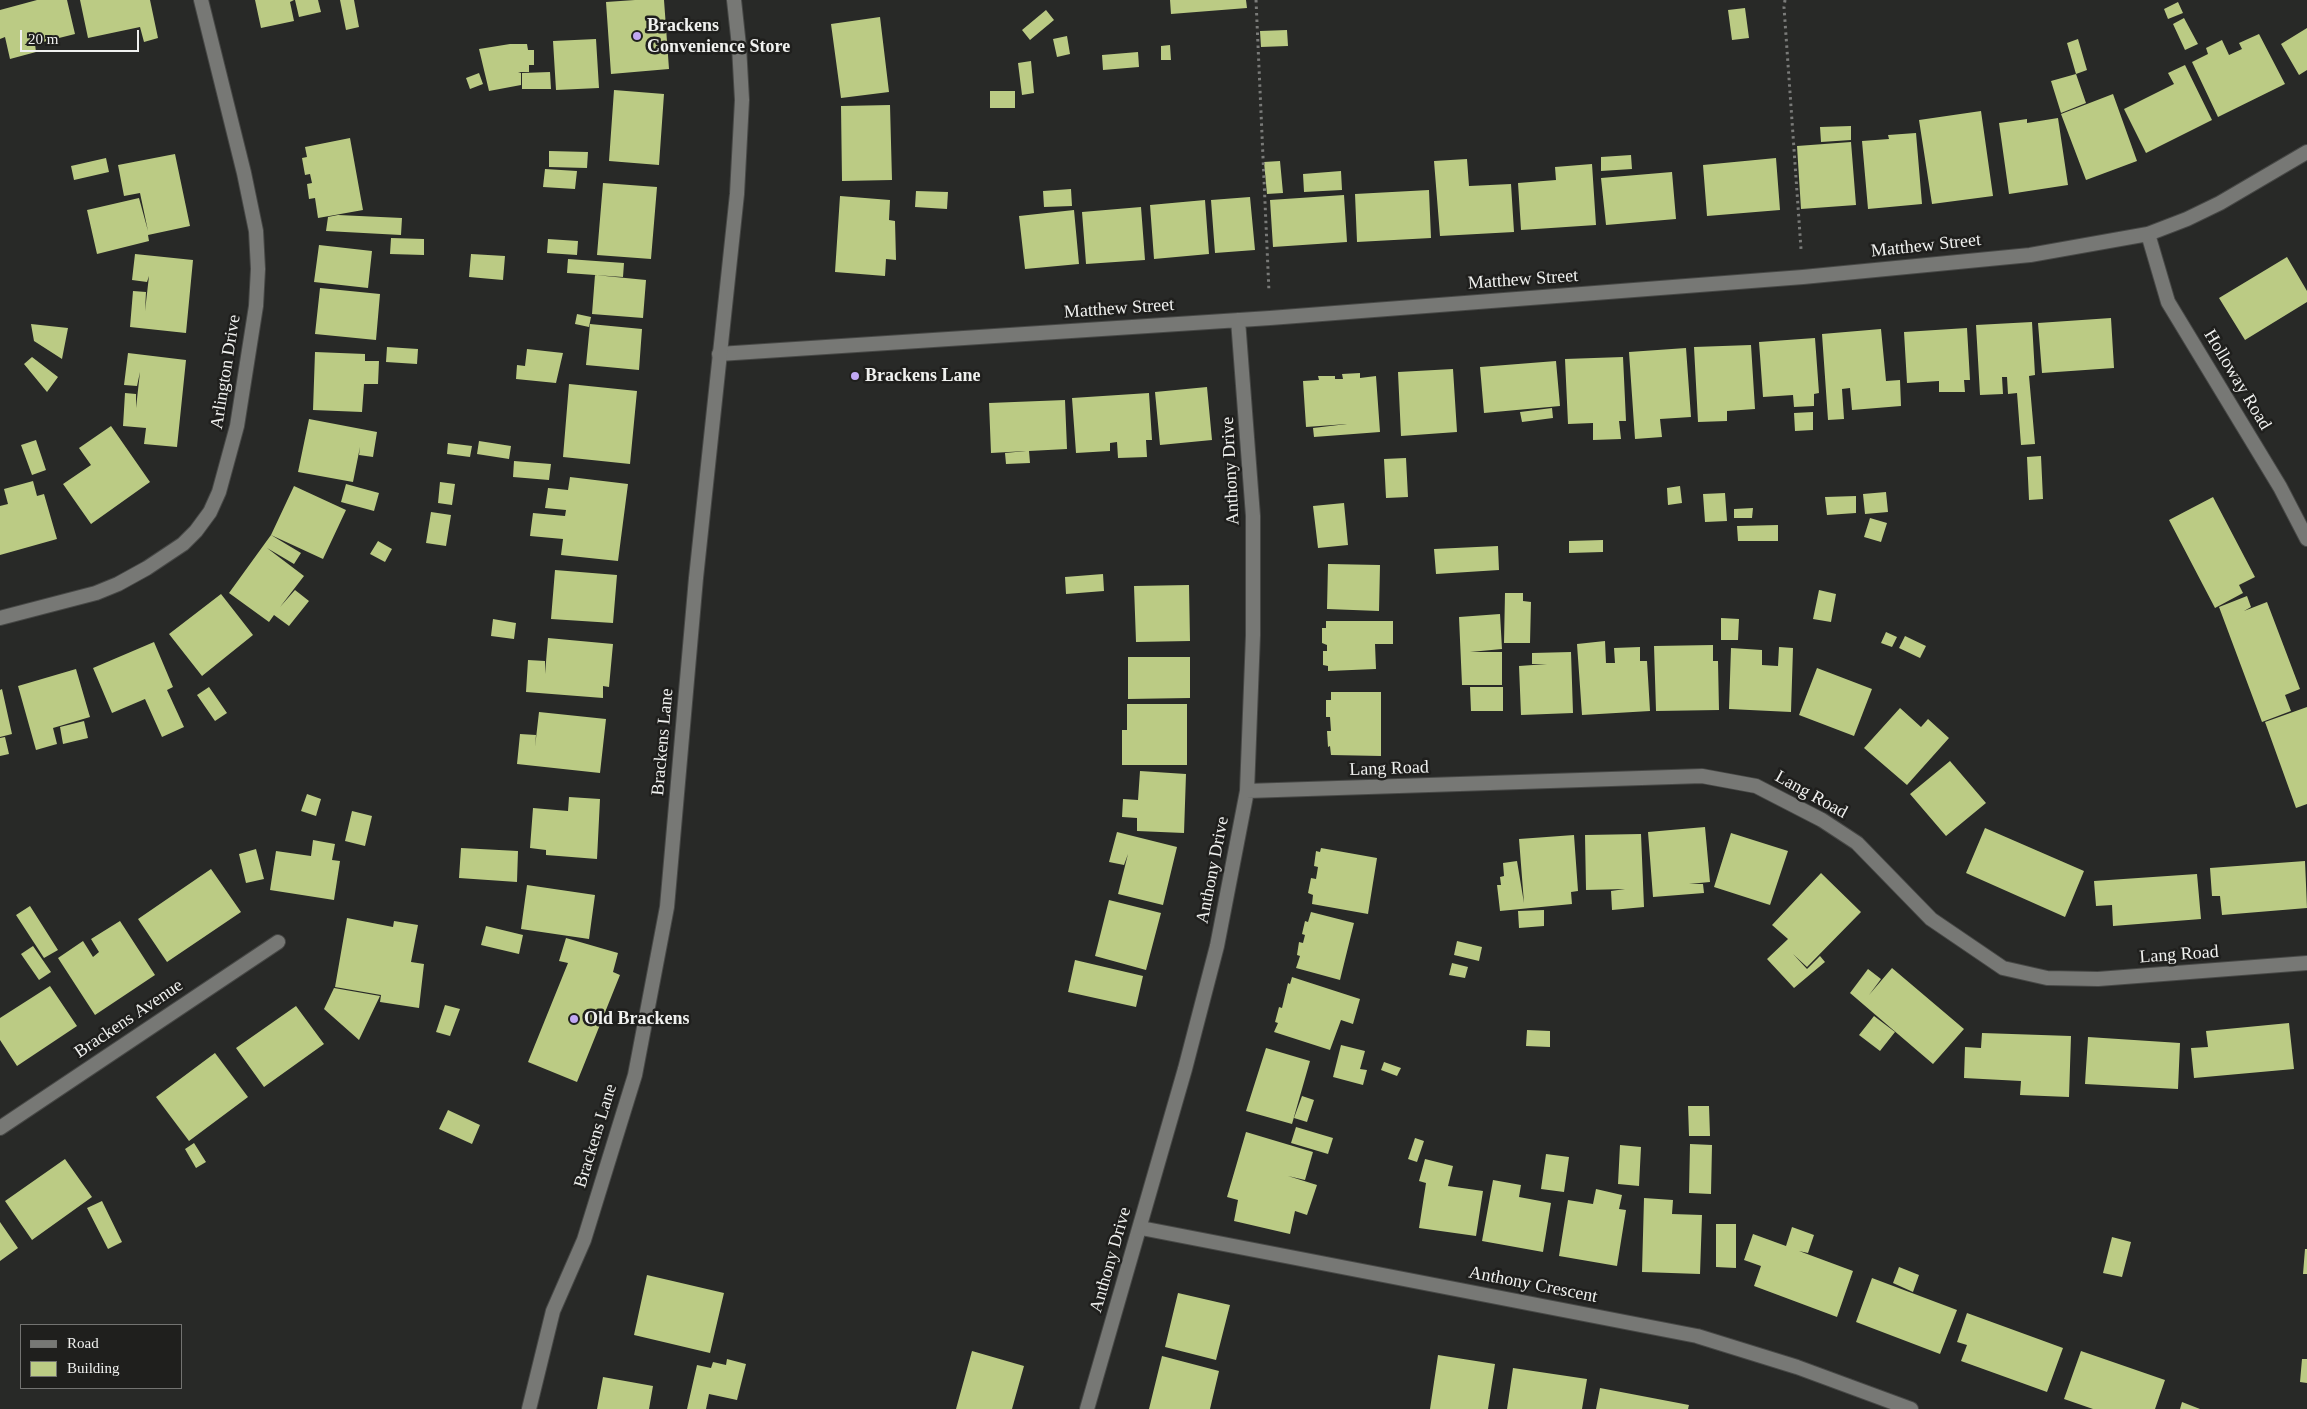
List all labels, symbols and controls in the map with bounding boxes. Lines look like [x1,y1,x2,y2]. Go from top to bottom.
place label: Brackens Convenience Store [647,15,790,58]
scale bar [22,20,141,52]
marker: Brackens Convenience Store [631,30,643,42]
text: 20 m [28,31,58,47]
street label: Matthew Street [1870,229,1982,263]
street label: Matthew Street [1467,265,1579,295]
street label: Matthew Street [1063,294,1175,324]
street label: Arlington Drive [206,313,246,431]
street label: Holloway Road [2199,326,2275,434]
place label: Brackens Lane [865,365,981,387]
marker: Brackens Lane [849,370,861,382]
street label: Anthony Drive [1217,416,1245,526]
street label: Brackens Lane [648,688,678,796]
street label: Lang Road [1349,757,1429,781]
street label: Lang Road [1771,766,1851,824]
street label: Anthony Drive [1192,815,1234,925]
street label: Lang Road [2139,941,2219,969]
street label: Brackens Avenue [71,975,187,1063]
place label: Old Brackens [584,1008,690,1030]
marker: Old Brackens [568,1013,580,1025]
street label: Brackens Lane [570,1081,622,1191]
street label: Anthony Drive [1086,1205,1136,1315]
street label: Anthony Crescent [1467,1262,1599,1308]
legend [20,1324,182,1389]
text: Road [67,1335,99,1351]
text: Building [67,1360,120,1376]

